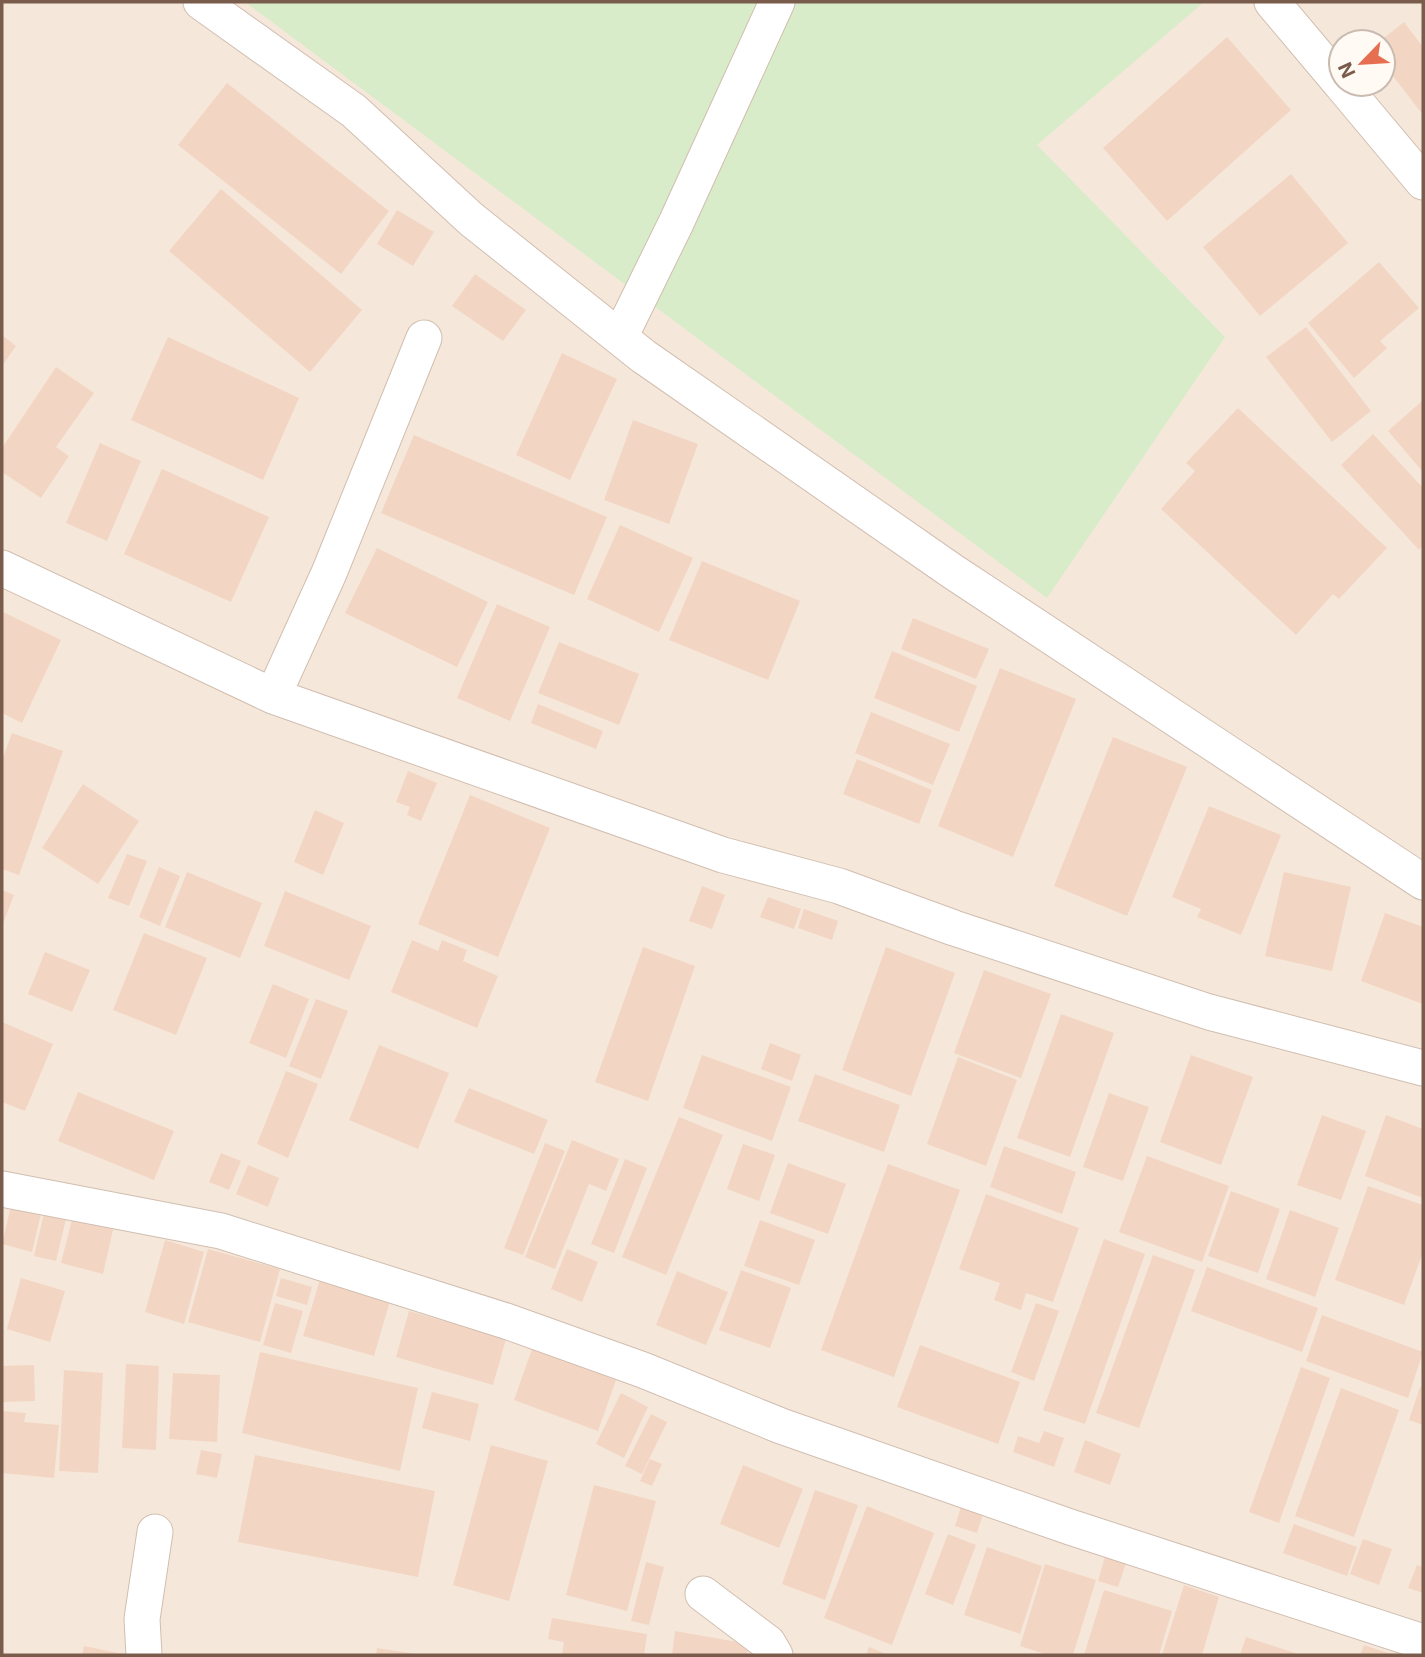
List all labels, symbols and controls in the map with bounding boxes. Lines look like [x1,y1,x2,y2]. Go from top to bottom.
north arrow [1327,28,1397,98]
text: N [1334,59,1361,81]

